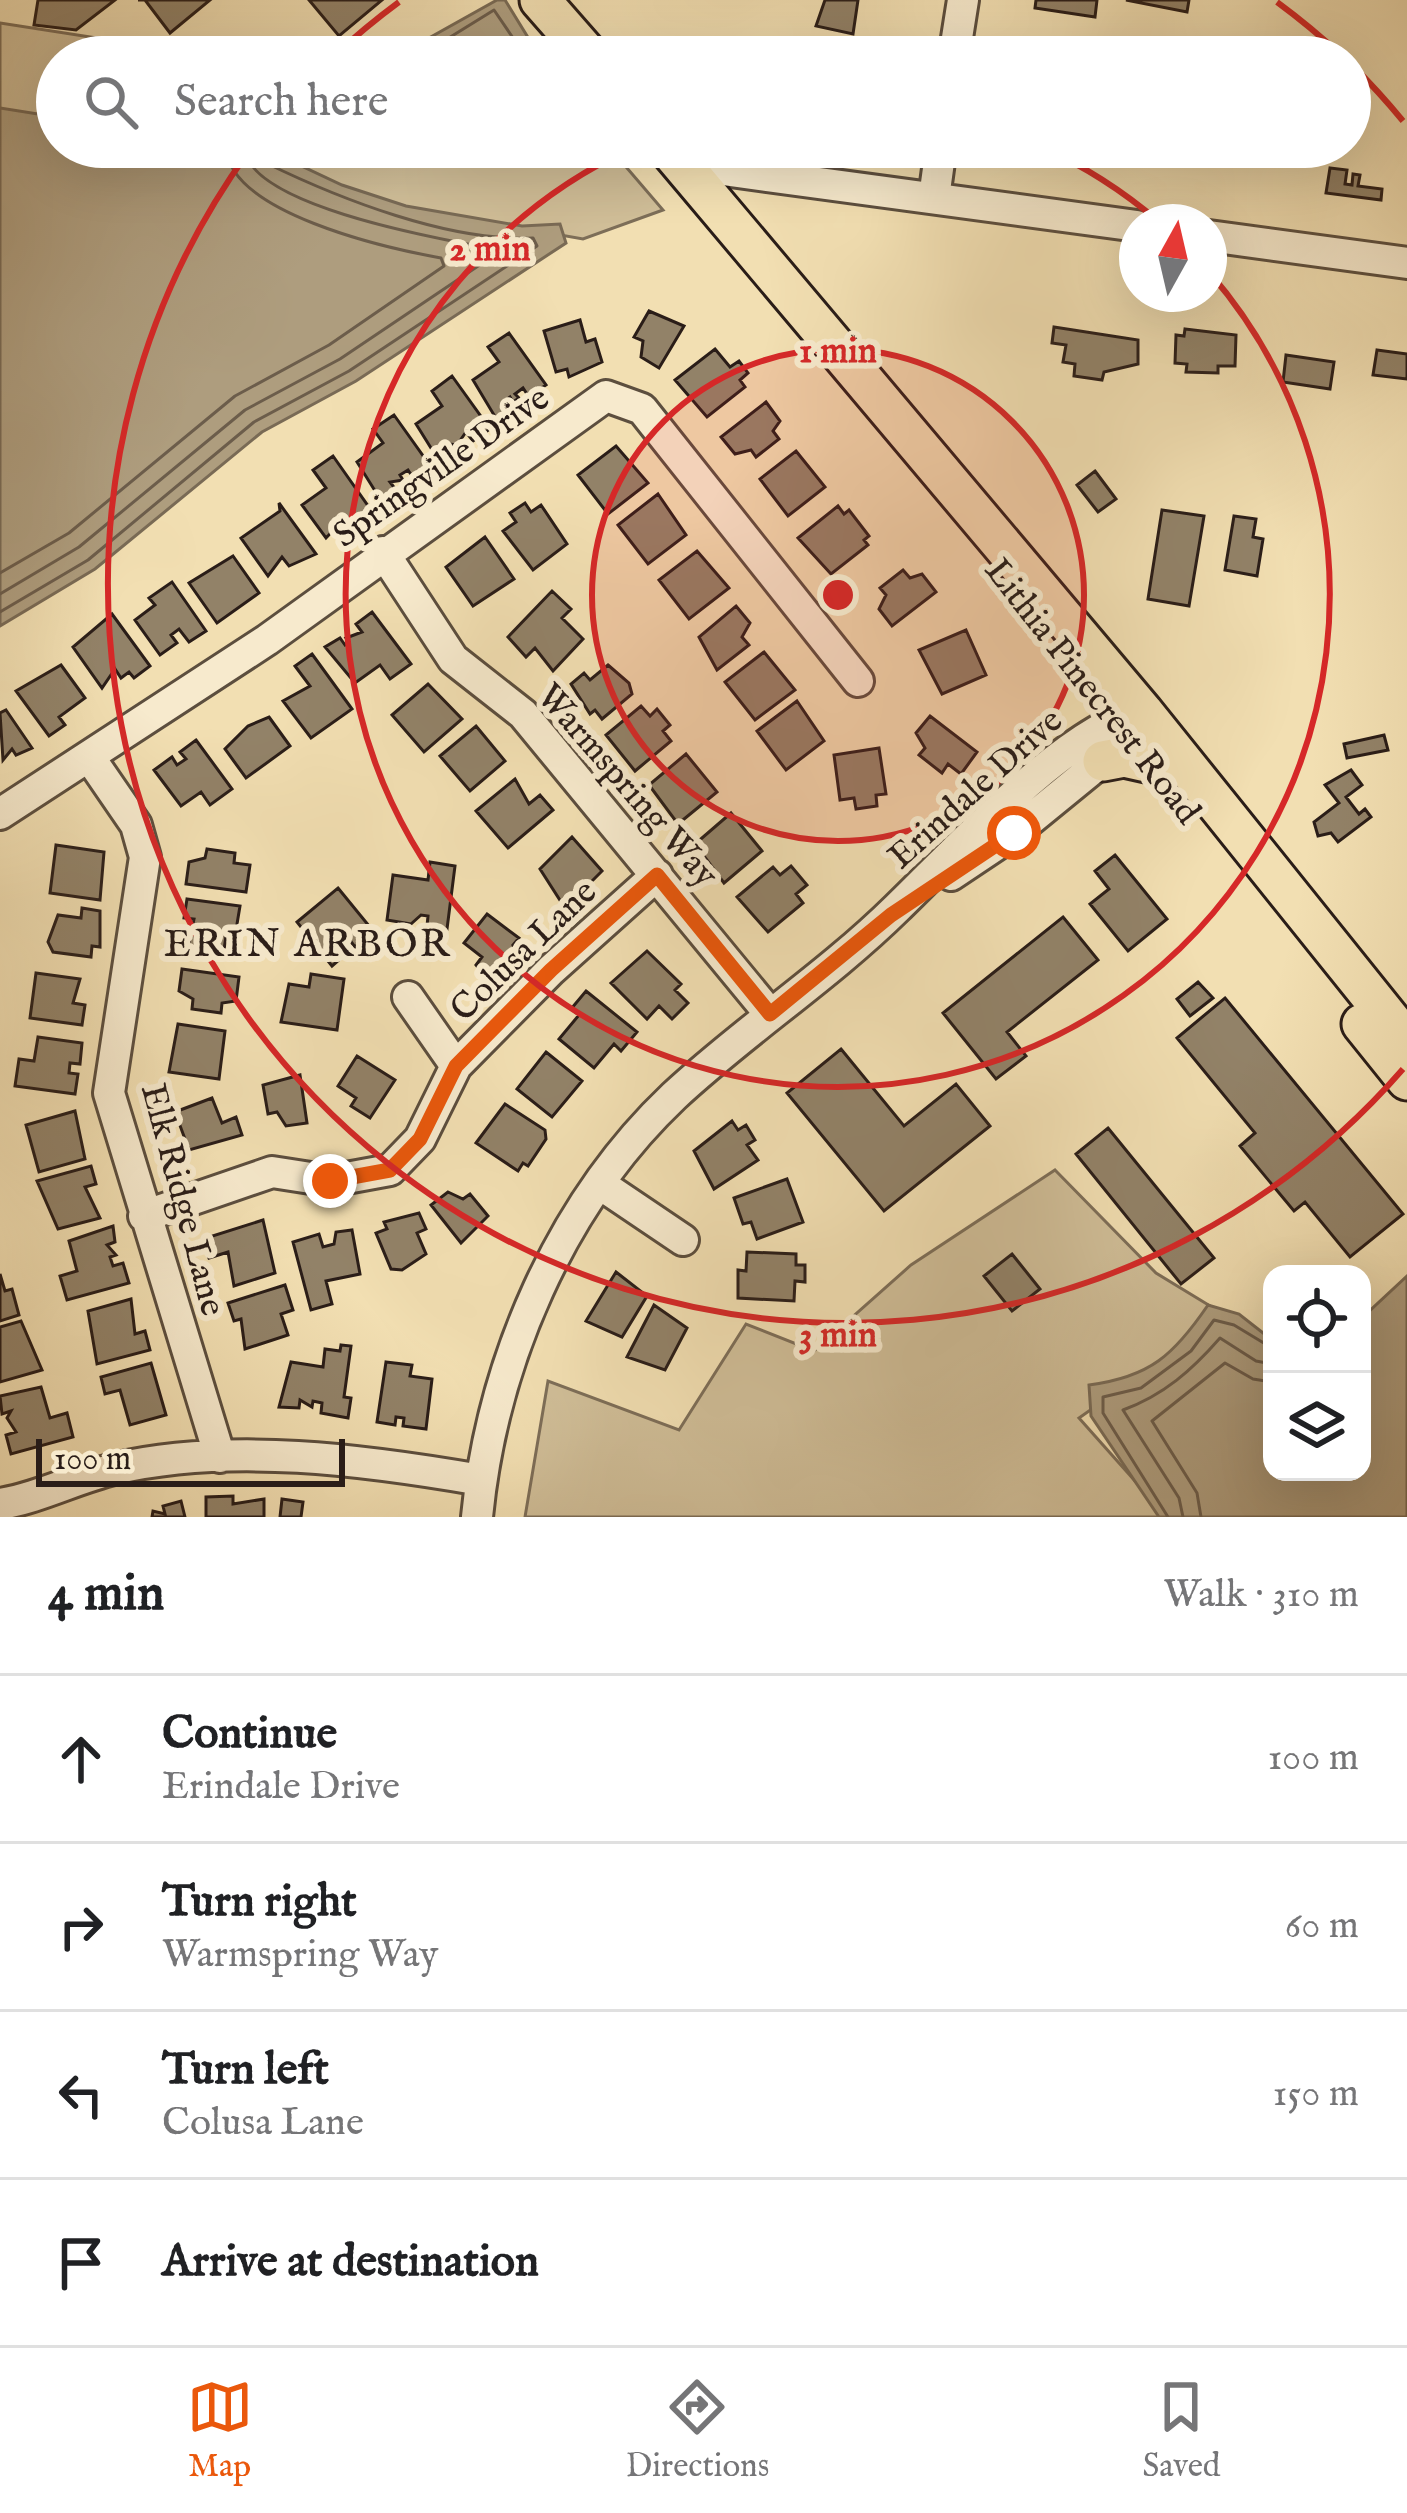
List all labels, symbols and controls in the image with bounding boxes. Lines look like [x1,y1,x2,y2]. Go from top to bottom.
search box [36,36,1371,168]
icon: search [78,69,144,135]
text: Search here [174,74,388,131]
north arrow [1119,204,1227,312]
text: 2 min [449,227,531,273]
text: 1 min [799,329,877,375]
street label: Springville Drive [325,376,559,559]
street label: Lithia Pinecrest Road [973,550,1210,835]
centre of rings [817,574,859,616]
street label: Warmspring Way [526,675,728,898]
street label: Erindale Drive [879,699,1073,880]
route start [987,806,1041,860]
street label: Colusa Lane [441,870,607,1032]
district label: ERIN ARBOR [164,921,452,970]
street label: Elk Ridge Lane [129,1079,235,1321]
route end [303,1154,357,1208]
map controls [1263,1265,1371,1481]
button: locate [1263,1265,1371,1373]
text: 3 min [799,1313,877,1359]
button: layers [1263,1373,1371,1481]
scale bar [36,1433,345,1486]
text: 100 m [54,1439,131,1481]
text: 4 min [48,1563,164,1628]
text: Walk · 310 m [1164,1571,1359,1620]
text: Continue [162,1706,337,1763]
icon: ahead [48,1726,114,1792]
text: 100 m [1268,1734,1359,1783]
text: Erindale Drive [162,1763,400,1812]
text: Turn right [162,1874,357,1931]
icon: right [48,1894,114,1960]
text: 60 m [1285,1902,1359,1951]
text: Warmspring Way [162,1931,438,1980]
text: Turn left [162,2042,329,2099]
icon: left [48,2062,114,2128]
text: 150 m [1273,2070,1359,2119]
text: Colusa Lane [162,2099,364,2148]
icon: arrive [48,2230,114,2296]
text: Arrive at destination [162,2234,539,2291]
tab: Map [187,2374,253,2488]
tab: Directions [626,2374,769,2488]
tab: Saved [1142,2374,1220,2488]

